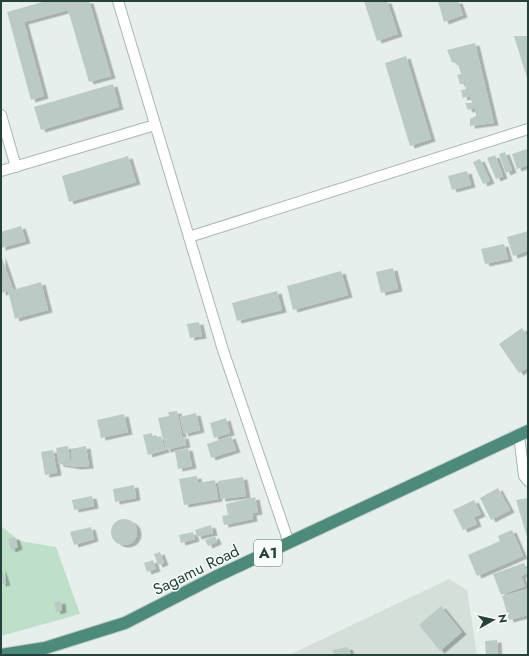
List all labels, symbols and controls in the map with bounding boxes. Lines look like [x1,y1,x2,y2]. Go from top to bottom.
street label: Sagamu Road [149,539,243,601]
road number: A1 [254,540,282,566]
north arrow [473,600,513,640]
text: N [494,613,511,624]

